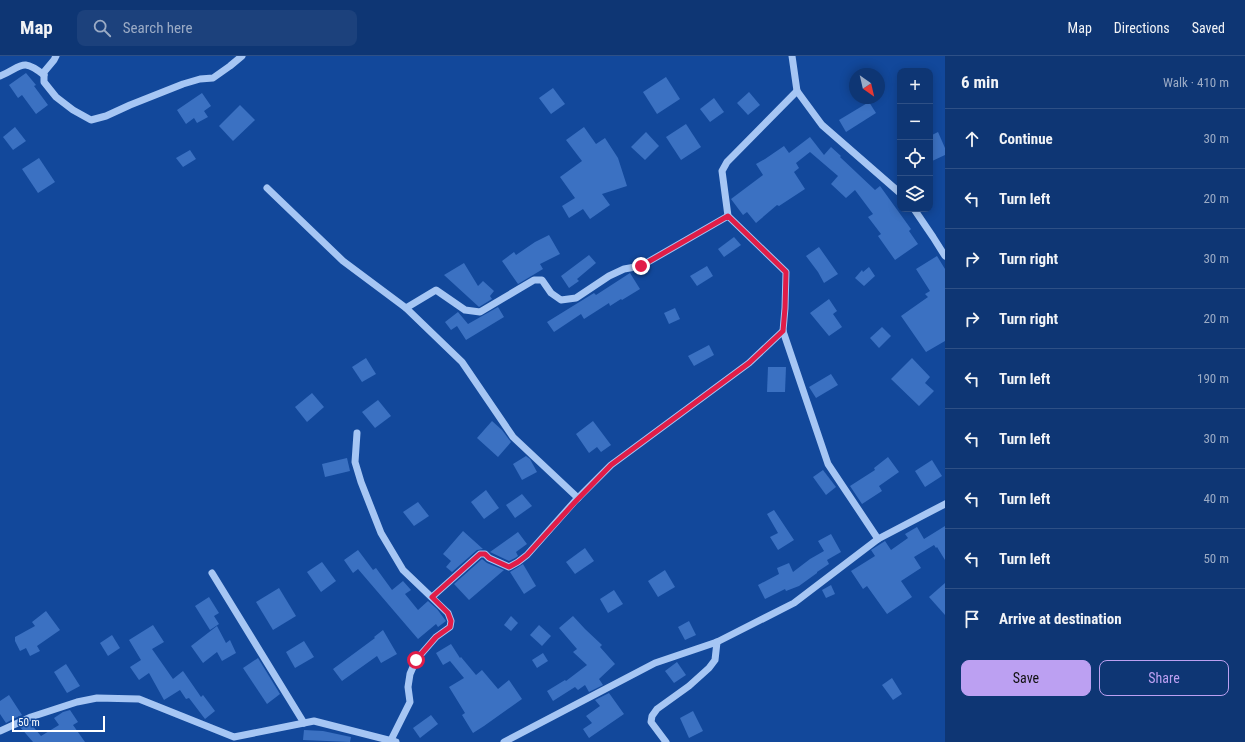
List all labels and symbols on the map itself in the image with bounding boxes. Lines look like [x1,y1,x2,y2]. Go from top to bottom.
north arrow [849,68,885,104]
route end [632,257,650,275]
route start [407,651,425,669]
scale bar [12,714,105,733]

